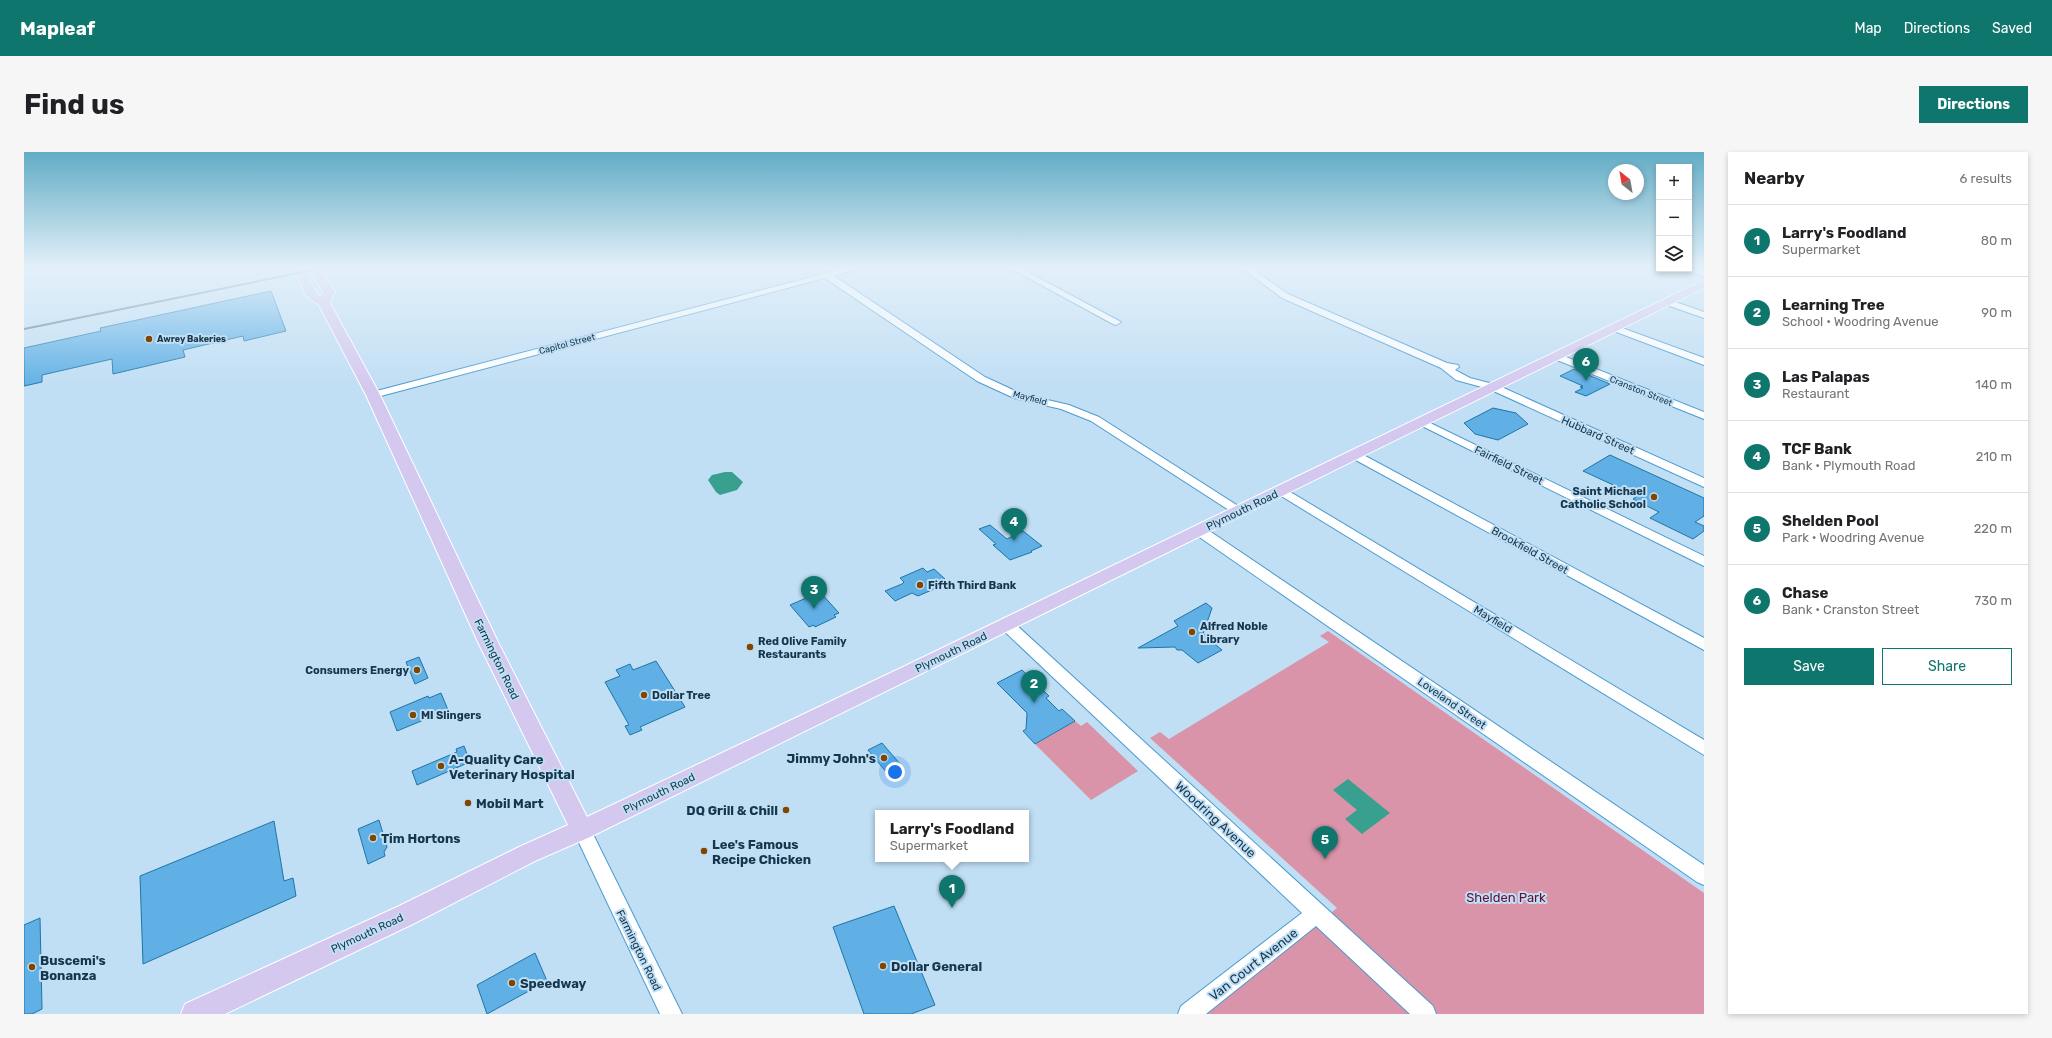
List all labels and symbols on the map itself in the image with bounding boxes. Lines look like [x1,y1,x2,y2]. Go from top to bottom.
north arrow [1608,164,1644,200]
street label: Capitol Street [538,332,597,356]
marker: Awrey Bakeries [144,334,154,344]
place label: Awrey Bakeries [157,334,226,344]
pin: 6 [1573,348,1599,381]
street label: Cranston Street [1608,374,1674,408]
street label: Mayfield [1012,389,1048,407]
street label: Hubbard Street [1559,414,1637,458]
street label: Fairfield Street [1472,443,1546,488]
place label: Saint Michael Catholic School [1560,485,1646,511]
street label: Plymouth Road [1204,487,1280,533]
marker: Saint Michael Catholic School [1649,492,1659,502]
pin: 4 [1001,508,1027,541]
street label: Brookfield Street [1489,524,1571,577]
pin: 3 [801,576,827,609]
place label: Fifth Third Bank [928,579,1017,592]
marker: Fifth Third Bank [915,580,925,590]
street label: Mayfield [1471,603,1514,636]
street label: Farmington Road [471,617,522,702]
place label: Alfred Noble Library [1200,620,1268,646]
marker: Alfred Noble Library [1187,627,1197,637]
street label: Plymouth Road [913,629,989,675]
place label: Red Olive Family Restaurants [758,635,847,661]
marker: Red Olive Family Restaurants [745,642,755,652]
place label: Consumers Energy [305,664,409,677]
marker: Consumers Energy [412,665,422,675]
pin: 2 [1021,670,1047,703]
street label: Loveland Street [1415,675,1489,732]
place label: Dollar Tree [652,689,711,702]
marker: Dollar Tree [639,690,649,700]
place label: MI Slingers [421,709,481,722]
marker: MI Slingers [408,710,418,720]
place label: Jimmy John's [786,751,876,766]
place label: A-Quality Care Veterinary Hospital [449,752,575,782]
marker: Jimmy John's [879,753,889,763]
marker: A-Quality Care Veterinary Hospital [436,761,446,771]
your location [885,762,905,782]
street label: Plymouth Road [621,770,697,816]
street label: Woodring Avenue [1172,778,1259,861]
place label: Mobil Mart [476,796,544,811]
marker: Mobil Mart [463,798,473,808]
place label: DQ Grill & Chill [686,803,778,818]
marker: DQ Grill & Chill [781,805,791,815]
pin: 5 [1312,826,1338,859]
place label: Tim Hortons [381,831,461,846]
marker: Tim Hortons [368,833,378,843]
place label: Lee's Famous Recipe Chicken [712,837,811,867]
marker: Lee's Famous Recipe Chicken [699,846,709,856]
pin: 1 [939,875,965,908]
park label: Shelden Park [1466,890,1546,905]
street label: Farmington Road [613,908,664,993]
street label: Plymouth Road [329,911,405,956]
street label: Van Court Avenue [1206,925,1301,1004]
place label: Buscemi's Bonanza [40,953,106,983]
place label: Dollar General [891,959,982,974]
marker: Dollar General [878,961,888,971]
marker: Buscemi's Bonanza [27,962,37,972]
place label: Speedway [520,976,587,991]
marker: Speedway [507,978,517,988]

